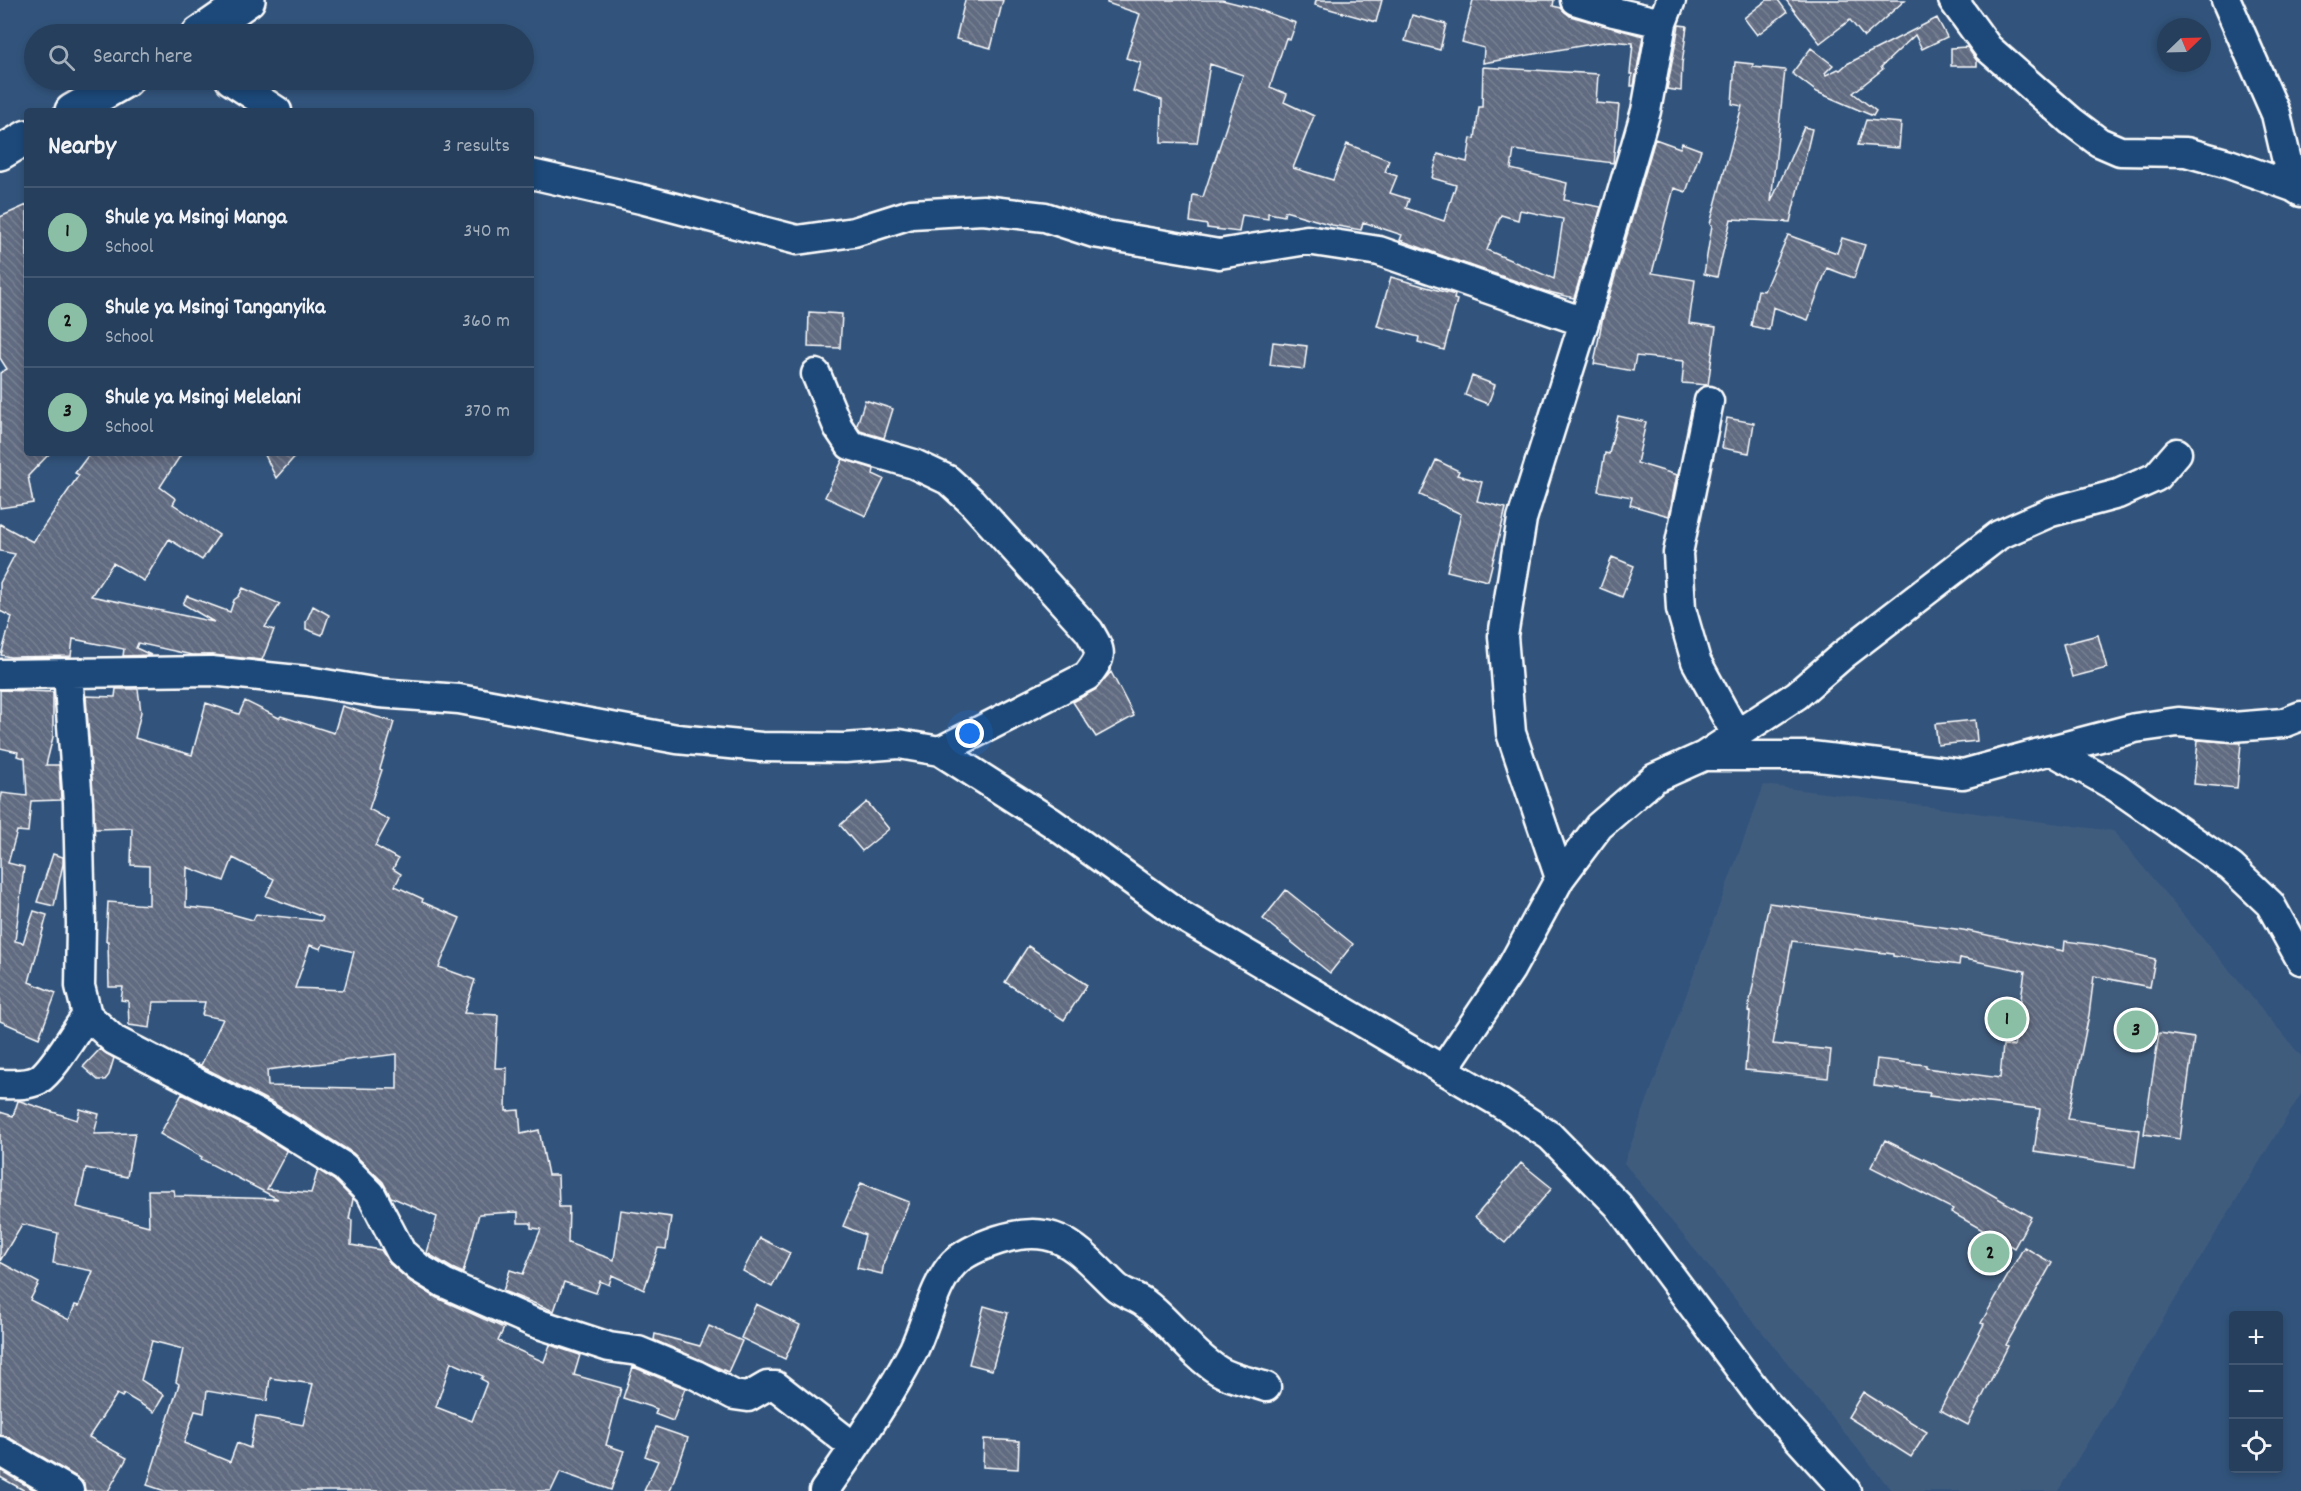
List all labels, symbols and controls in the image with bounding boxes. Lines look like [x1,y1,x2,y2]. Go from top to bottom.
north arrow [2157,18,2211,72]
search box [24,24,534,90]
icon: search [45,41,78,74]
text: Search here [93,42,192,73]
text: Nearby [48,129,116,166]
text: 3 results [443,133,510,161]
text: Shule ya Msingi Manga [105,203,287,234]
text: 1 [65,218,70,246]
text: 340 m [464,218,510,246]
text: School [105,234,154,262]
text: Shule ya Msingi Tanganyika [105,293,325,324]
text: 2 [63,308,72,336]
text: 360 m [462,308,510,336]
text: School [105,324,154,352]
text: Shule ya Msingi Melelani [105,383,301,414]
text: 3 [63,398,72,426]
text: 370 m [464,398,510,426]
text: School [105,414,154,442]
your location [955,719,984,748]
pin: 1 [1988,996,2026,1042]
pin: 3 [2116,1008,2156,1052]
pin: 2 [1970,1230,2010,1276]
map controls [2229,1311,2283,1473]
button: + [2229,1311,2283,1365]
button: − [2229,1365,2283,1419]
button: locate [2229,1419,2283,1473]

